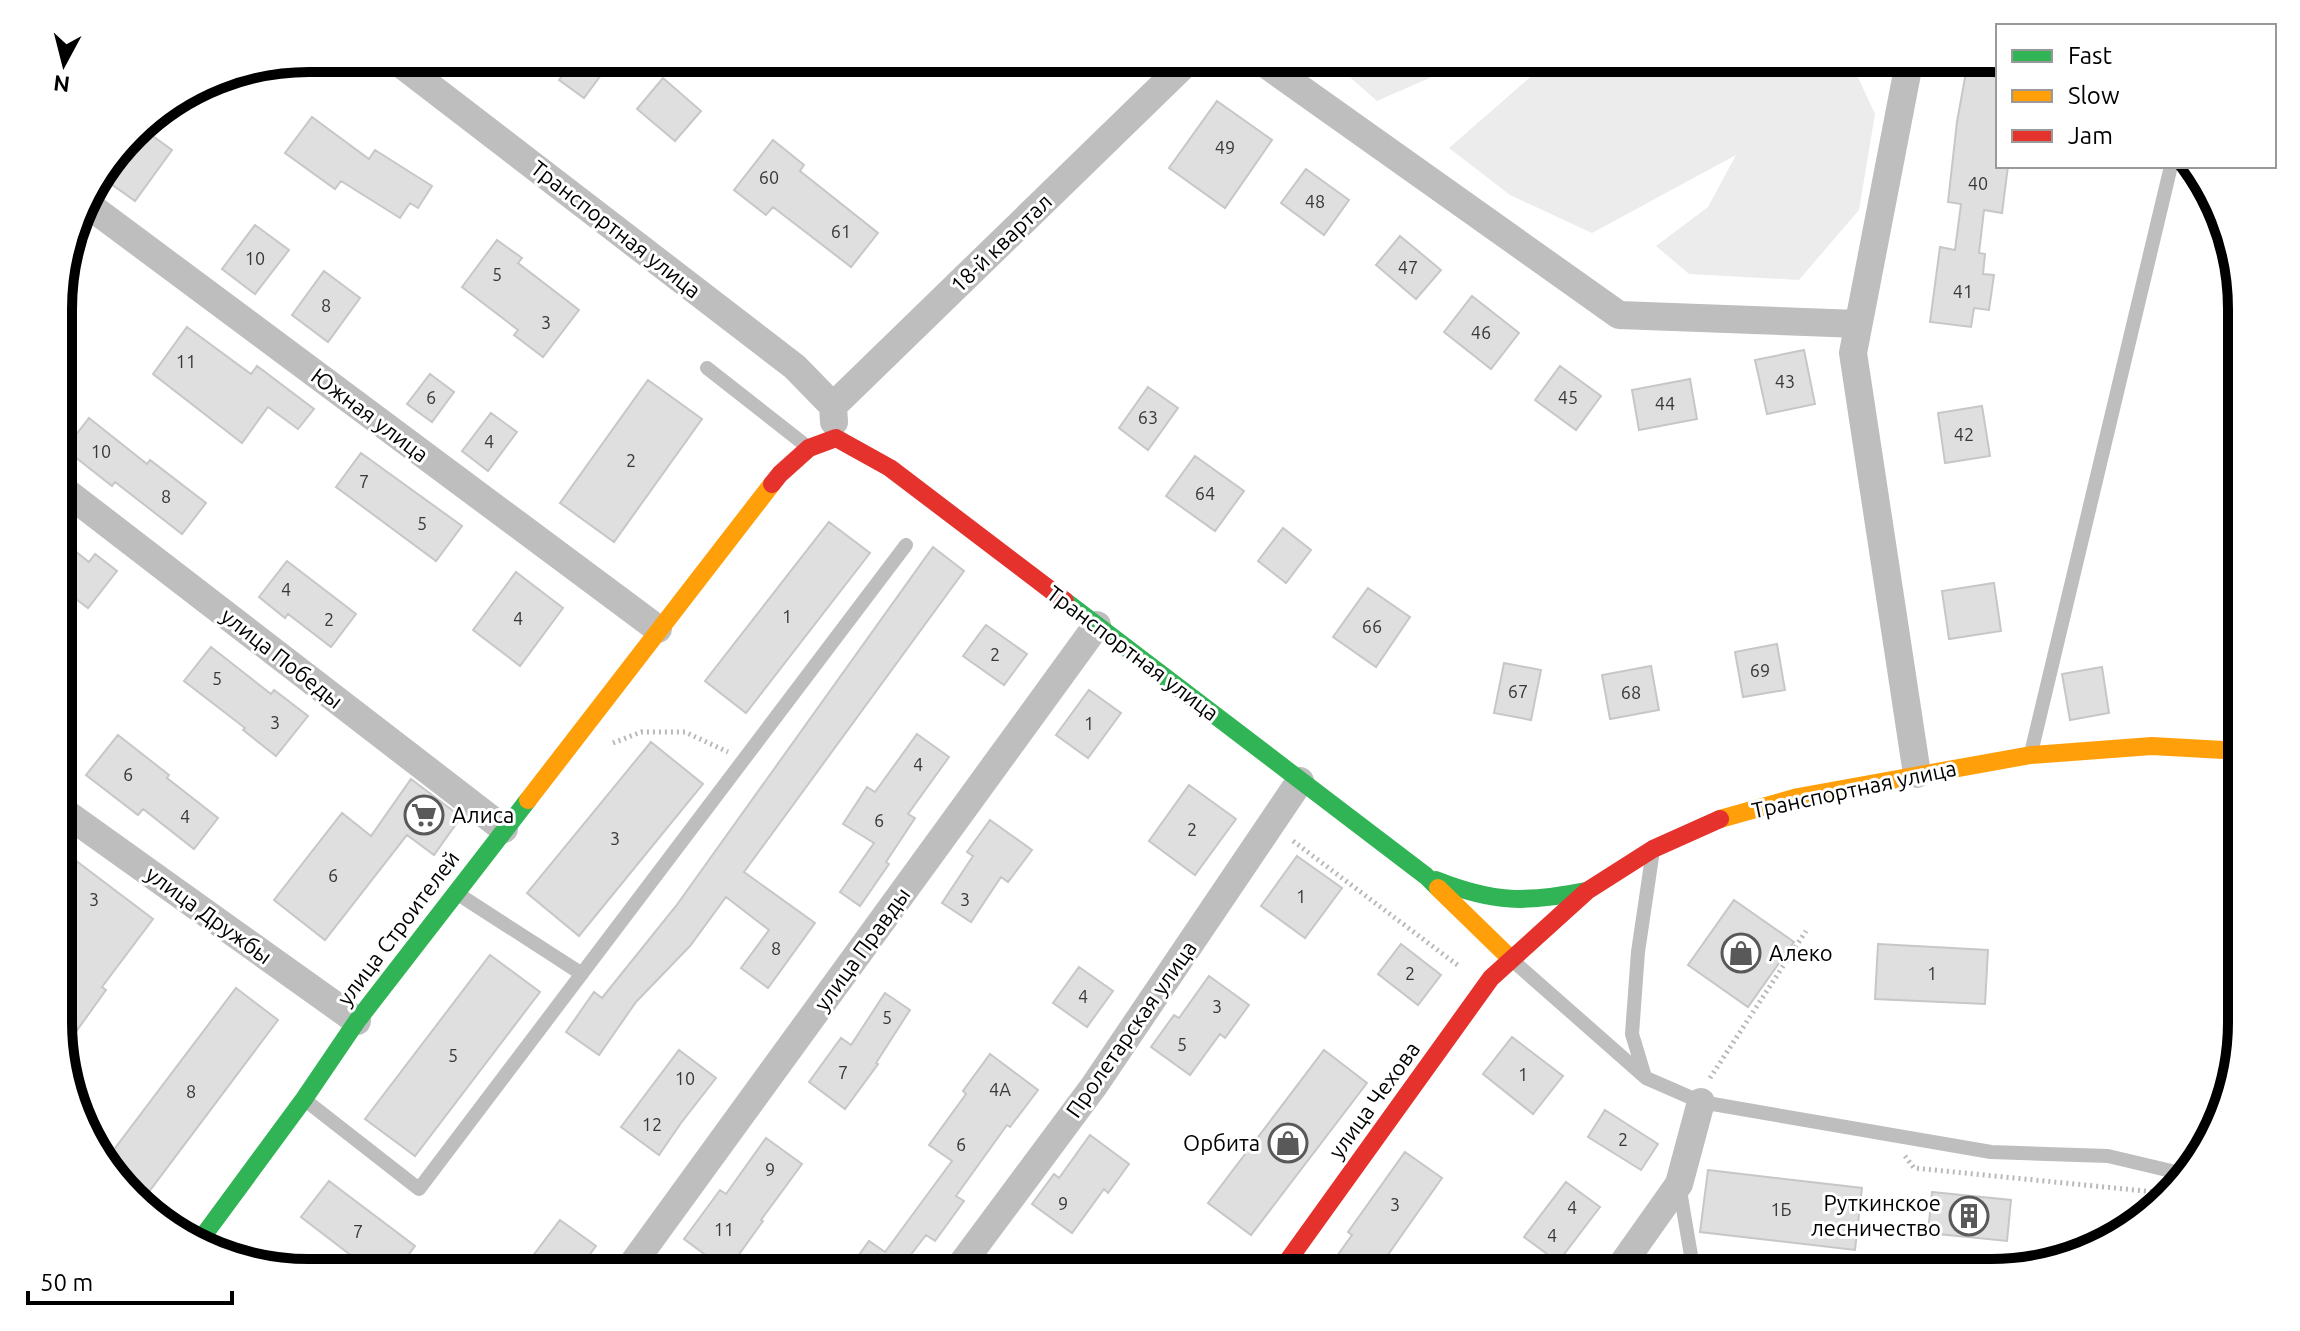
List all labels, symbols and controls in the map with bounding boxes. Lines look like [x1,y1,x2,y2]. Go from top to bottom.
north arrow [24,24,104,104]
legend [1996,24,2276,168]
text: Fast [2068,42,2112,69]
text: N [52,71,71,98]
text: Slow [2068,82,2120,109]
text: Jam [2068,122,2113,149]
house number: 49 [1215,137,1235,157]
street label: Транспортная улица [527,155,706,303]
house number: 60 [759,167,779,187]
house number: 40 [1968,173,1988,193]
street label: 18-й квартал [945,188,1056,297]
house number: 48 [1305,191,1325,211]
house number: 61 [831,221,851,241]
house number: 10 [245,248,265,268]
house number: 47 [1398,257,1418,277]
house number: 5 [492,264,502,284]
house number: 41 [1953,281,1973,301]
house number: 8 [321,295,331,315]
house number: 3 [541,312,551,332]
house number: 46 [1471,322,1491,342]
house number: 11 [176,351,196,371]
street label: Южная улица [307,362,434,467]
house number: 43 [1775,371,1795,391]
house number: 6 [426,387,436,407]
house number: 45 [1558,387,1578,407]
house number: 44 [1655,393,1675,413]
house number: 63 [1138,407,1158,427]
house number: 42 [1954,424,1974,444]
house number: 4 [484,431,494,451]
house number: 10 [91,441,111,461]
house number: 2 [626,450,636,470]
house number: 7 [359,471,369,491]
house number: 64 [1195,483,1215,503]
house number: 8 [161,486,171,506]
house number: 5 [417,513,427,533]
house number: 4 [281,579,291,599]
street label: Транспортная улица [1043,580,1224,725]
street label: улица Победы [216,602,348,713]
house number: 1 [782,606,792,626]
house number: 4 [513,608,523,628]
house number: 2 [324,609,334,629]
house number: 66 [1362,616,1382,636]
house number: 2 [990,644,1000,664]
house number: 69 [1750,660,1770,680]
house number: 5 [212,668,222,688]
house number: 67 [1508,681,1528,701]
house number: 68 [1621,682,1641,702]
house number: 3 [270,712,280,732]
house number: 1 [1084,713,1094,733]
house number: 4 [913,754,923,774]
street label: Транспортная улица [1749,755,1958,822]
house number: 6 [123,764,133,784]
supermarket icon: Алиса [403,794,445,836]
place label: Алиса [452,802,514,827]
house number: 4 [180,806,190,826]
house number: 6 [874,810,884,830]
house number: 2 [1187,819,1197,839]
house number: 3 [610,828,620,848]
street label: улица Строителей [331,846,464,1010]
street label: улица Дружбы [141,860,277,969]
house number: 6 [328,865,338,885]
street label: улица Правды [809,882,915,1015]
house number: 1 [1296,886,1306,906]
house number: 3 [89,889,99,909]
house number: 3 [960,889,970,909]
shop icon: Алеко [1720,932,1762,974]
street label: Пролетарская улица [1060,936,1201,1122]
house number: 8 [771,938,781,958]
place label: Алеко [1769,940,1833,965]
house number: 2 [1405,963,1415,983]
house number: 1 [1927,963,1937,983]
house number: 4 [1078,986,1088,1006]
house number: 3 [1212,996,1222,1016]
house number: 5 [882,1007,892,1027]
house number: 5 [1177,1034,1187,1054]
street label: улица Чехова [1323,1036,1424,1163]
house number: 5 [448,1045,458,1065]
house number: 7 [838,1062,848,1082]
house number: 1 [1518,1064,1528,1084]
house number: 10 [675,1068,695,1088]
house number: 4А [989,1079,1011,1099]
house number: 8 [186,1081,196,1101]
house number: 12 [642,1114,662,1134]
shop icon: Орбита [1267,1122,1309,1164]
house number: 2 [1618,1129,1628,1149]
place label: Орбита [1183,1130,1260,1155]
house number: 6 [956,1134,966,1154]
house number: 9 [765,1159,775,1179]
place label: Руткинское лесничество [1811,1190,1941,1240]
house number: 9 [1058,1193,1068,1213]
house number: 3 [1390,1194,1400,1214]
building icon: Руткинское лесничество [1948,1195,1990,1237]
house number: 4 [1567,1197,1577,1217]
house number: 1Б [1770,1199,1792,1219]
house number: 11 [714,1219,734,1239]
house number: 7 [353,1221,363,1241]
house number: 4 [1547,1225,1557,1245]
scale bar [28,1255,232,1305]
text: 50 m [40,1269,93,1296]

